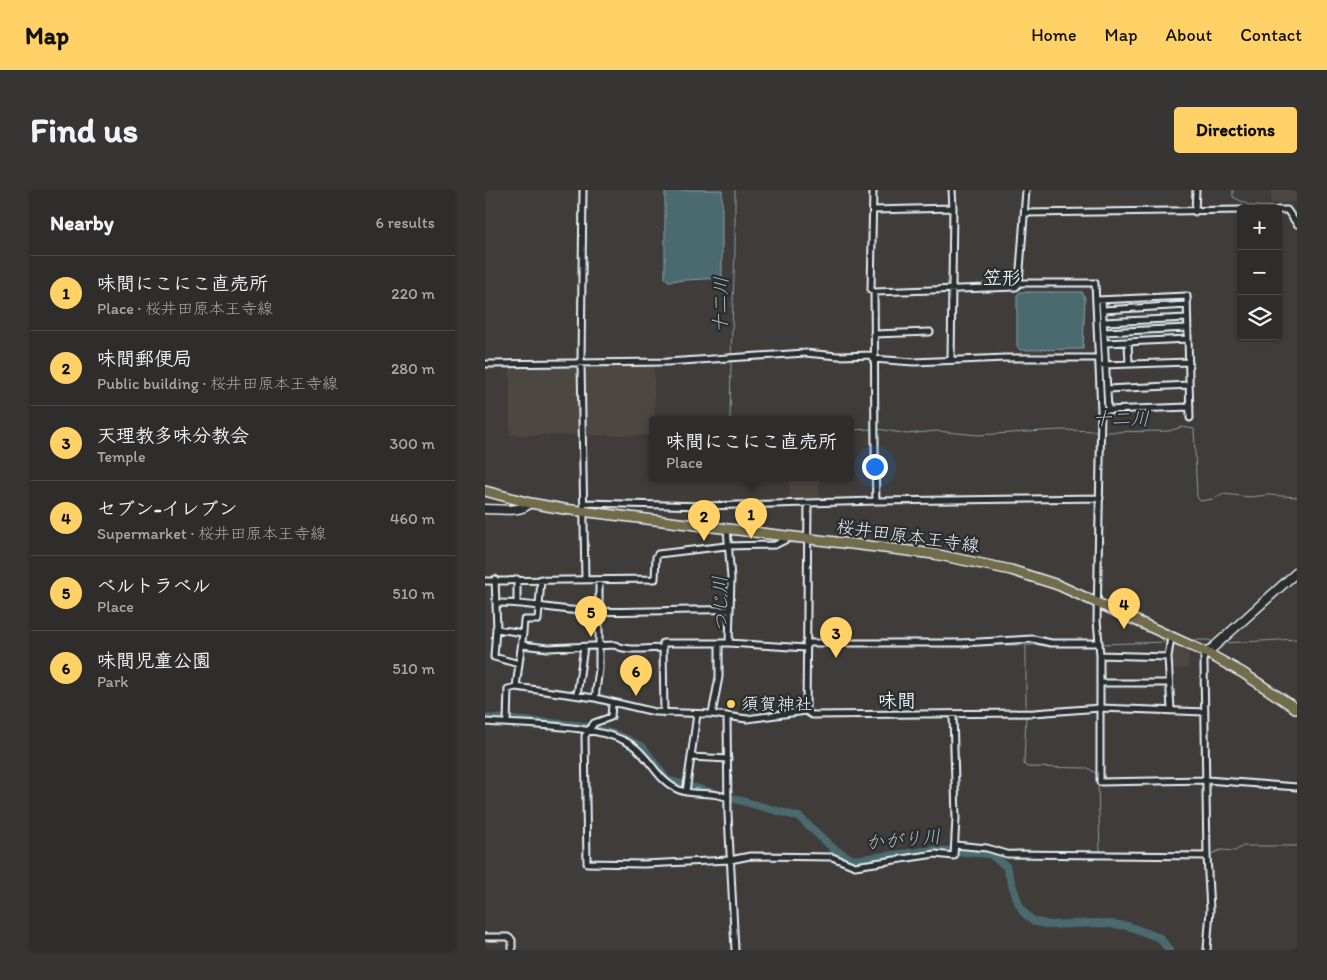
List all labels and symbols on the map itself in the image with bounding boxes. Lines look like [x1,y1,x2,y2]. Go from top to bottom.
district label: 笠形 [983,266,1021,289]
water label: 十二川 [709,276,732,334]
water label: 十二川 [1092,407,1150,430]
your location [862,454,888,480]
pin: 1 [735,498,767,539]
pin: 2 [688,500,720,541]
street label: 桜井田原本王寺線 [835,515,981,557]
water label: つじ川 [708,575,733,633]
pin: 4 [1108,588,1140,629]
pin: 5 [575,596,607,637]
pin: 3 [820,617,852,658]
pin: 6 [620,655,652,696]
district label: 味間 [878,689,916,712]
place label: 須賀神社 [741,693,813,715]
marker: 須賀神社 [725,698,737,710]
water label: かがり川 [864,825,942,854]

